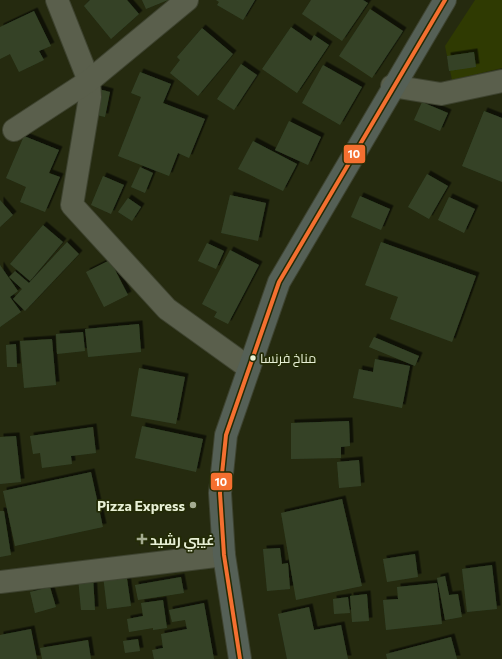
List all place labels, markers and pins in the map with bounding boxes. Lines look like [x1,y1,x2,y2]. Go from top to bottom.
place label: مناخ فرنسا [260,350,316,367]
marker: مناخ فرنسا [248,353,258,363]
place label: Pizza Express [97,497,185,514]
marker: Pizza Express [188,500,198,510]
place label: غيبي رشيد [150,531,214,552]
marker: غيبي رشيد [137,534,147,544]

